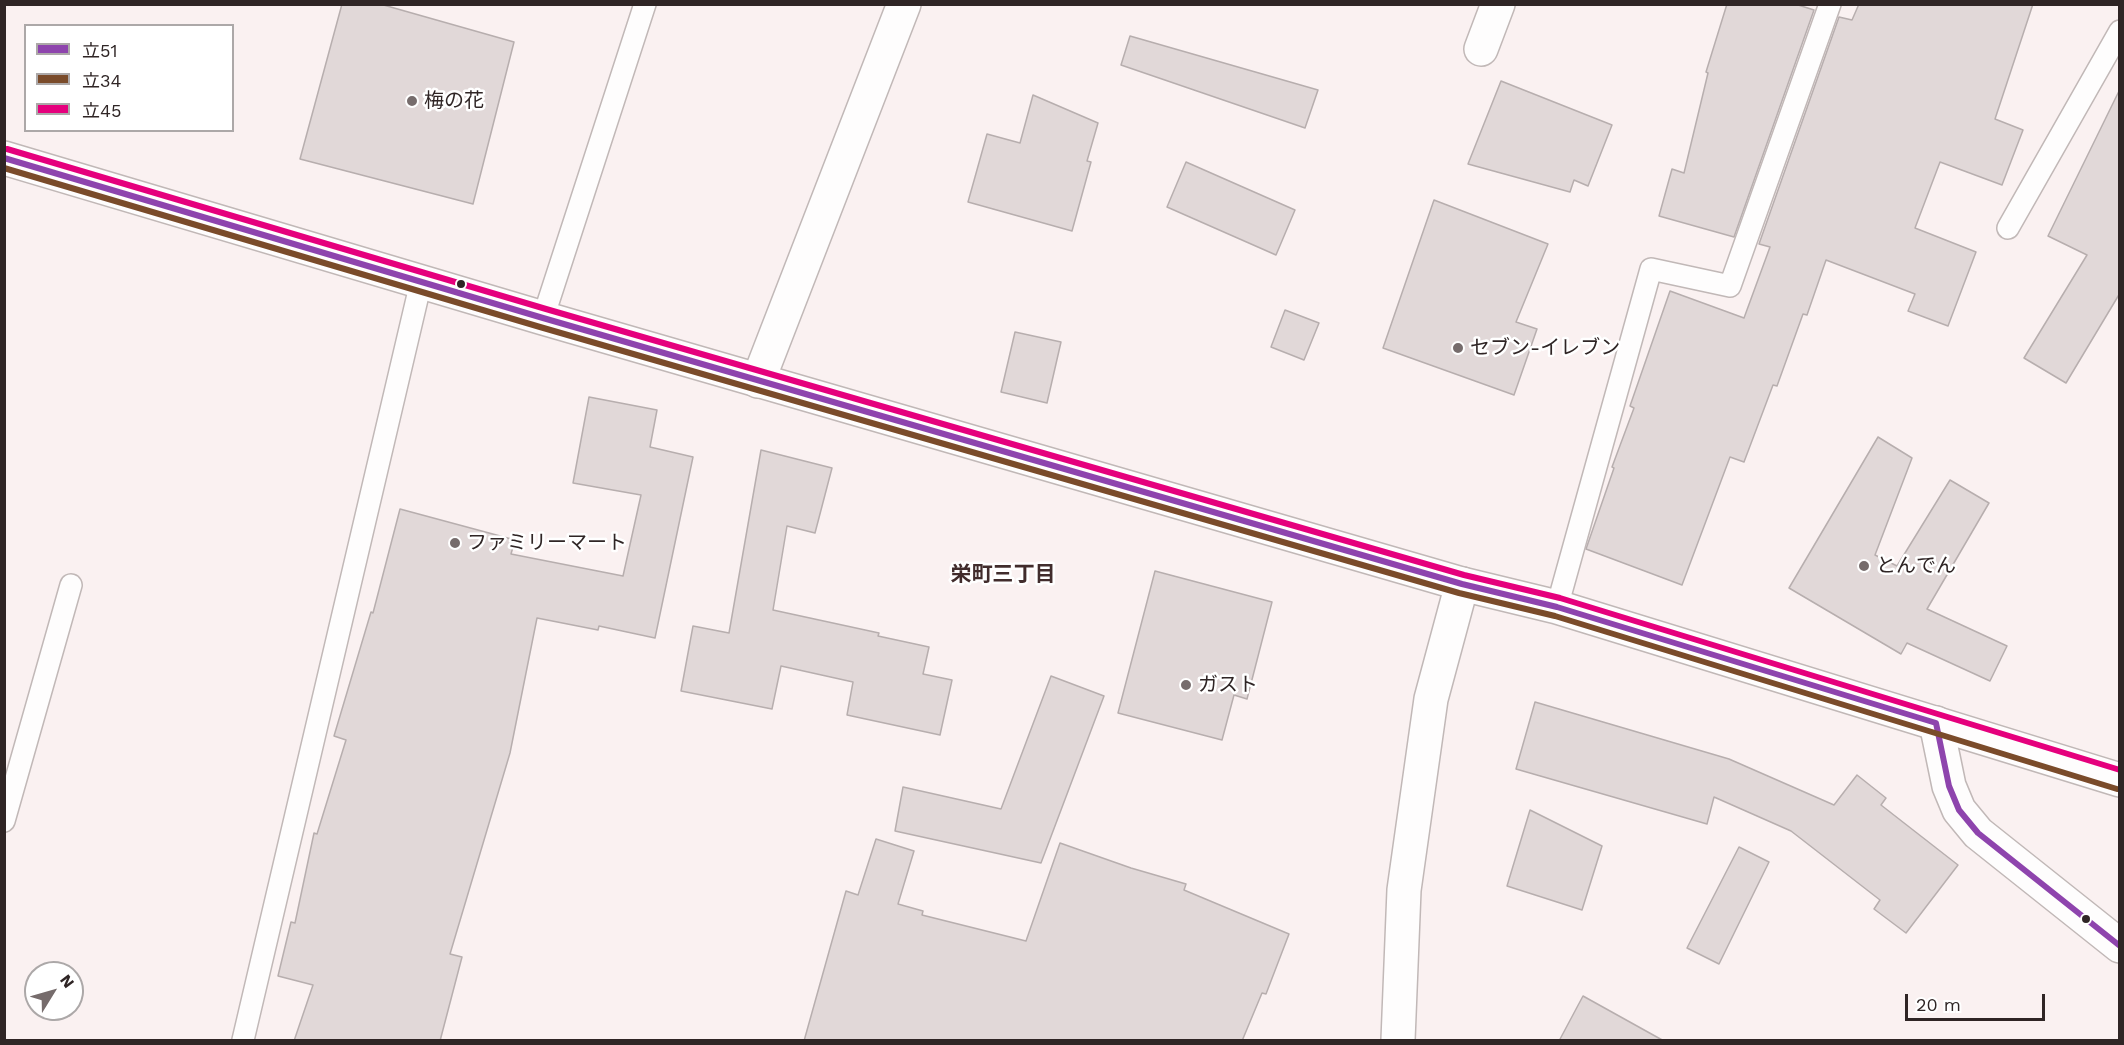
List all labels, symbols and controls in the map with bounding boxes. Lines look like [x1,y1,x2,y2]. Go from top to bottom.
legend [24,24,234,132]
text: 立51 [82,40,118,61]
text: 立34 [82,70,122,91]
place label: 梅の花 [424,89,484,113]
marker: 梅の花 [405,94,419,108]
text: 立45 [82,100,121,121]
unlabelled marker [455,278,467,290]
place label: セブン-イレブン [1470,336,1620,360]
marker: セブン-イレブン [1451,341,1465,355]
place label: ファミリーマート [467,531,627,555]
marker: ファミリーマート [448,536,462,550]
place label: とんでん [1876,554,1956,578]
marker: とんでん [1857,559,1871,573]
district label: 栄町三丁目 [951,562,1055,588]
place label: ガスト [1198,673,1258,697]
marker: ガスト [1179,678,1193,692]
unlabelled marker [2080,913,2092,925]
north arrow [24,961,84,1021]
text: N [56,971,78,992]
scale bar [1908,982,2048,1020]
text: 20 m [1916,994,1961,1015]

